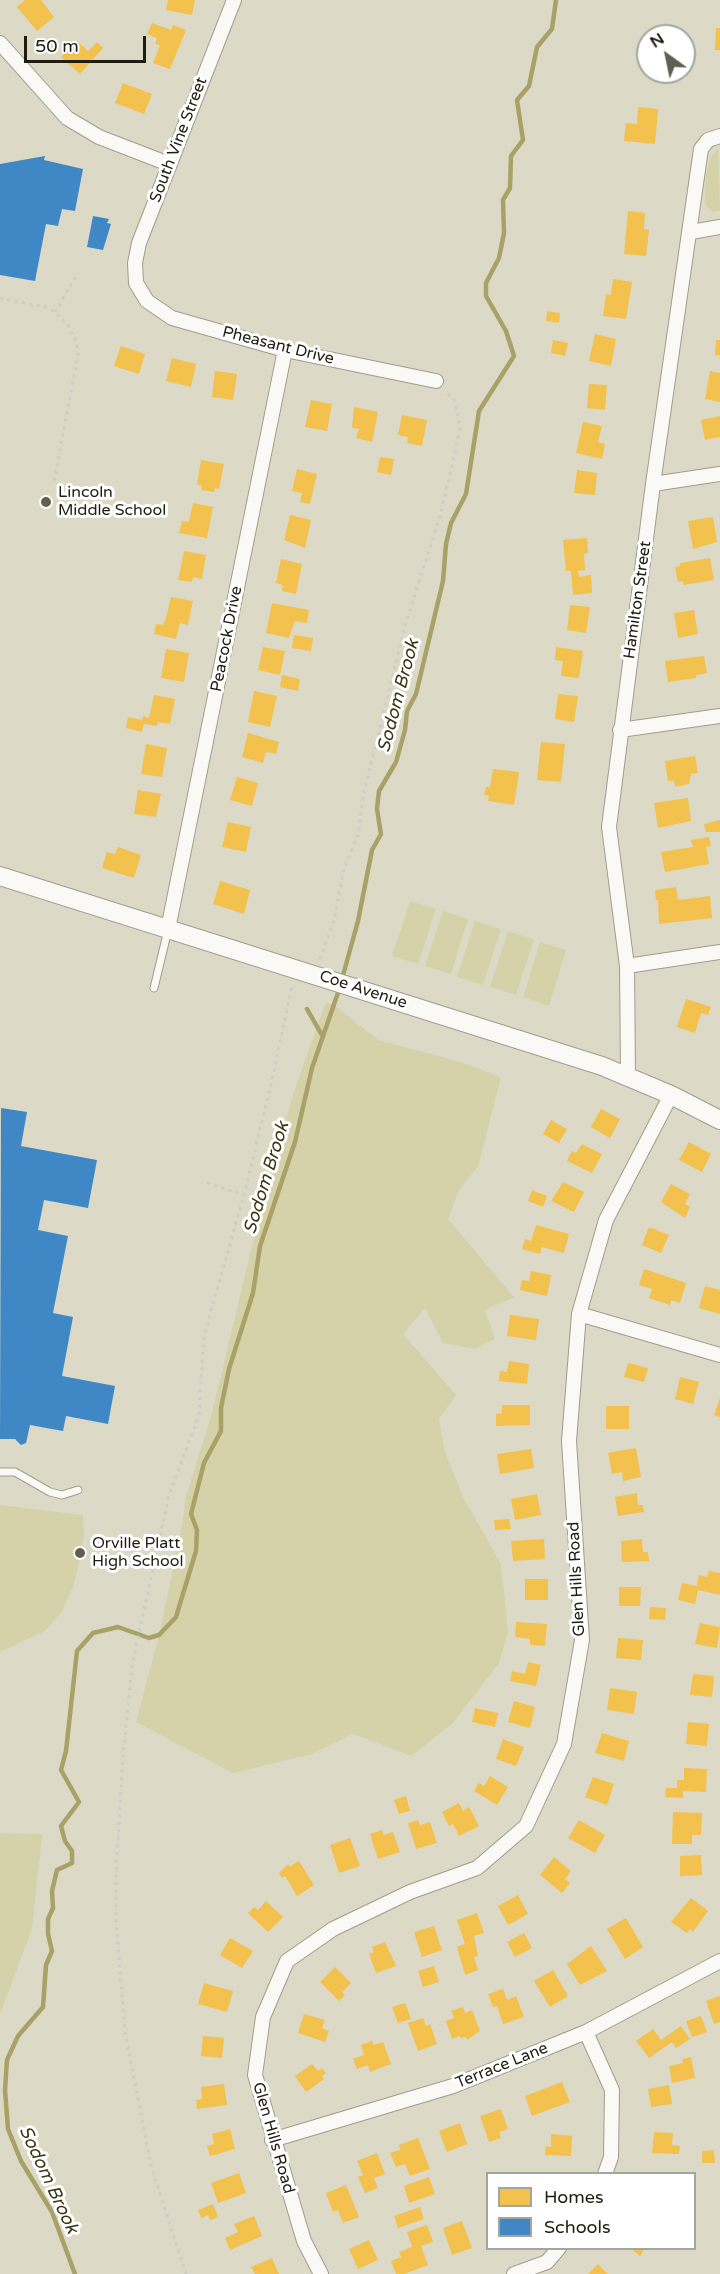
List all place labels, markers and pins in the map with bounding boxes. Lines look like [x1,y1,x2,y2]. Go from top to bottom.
place label: Lincoln Middle School [58,483,166,521]
marker: Lincoln Middle School [39,495,53,509]
place label: Orville Platt High School [92,1534,183,1572]
marker: Orville Platt High School [73,1546,87,1560]

